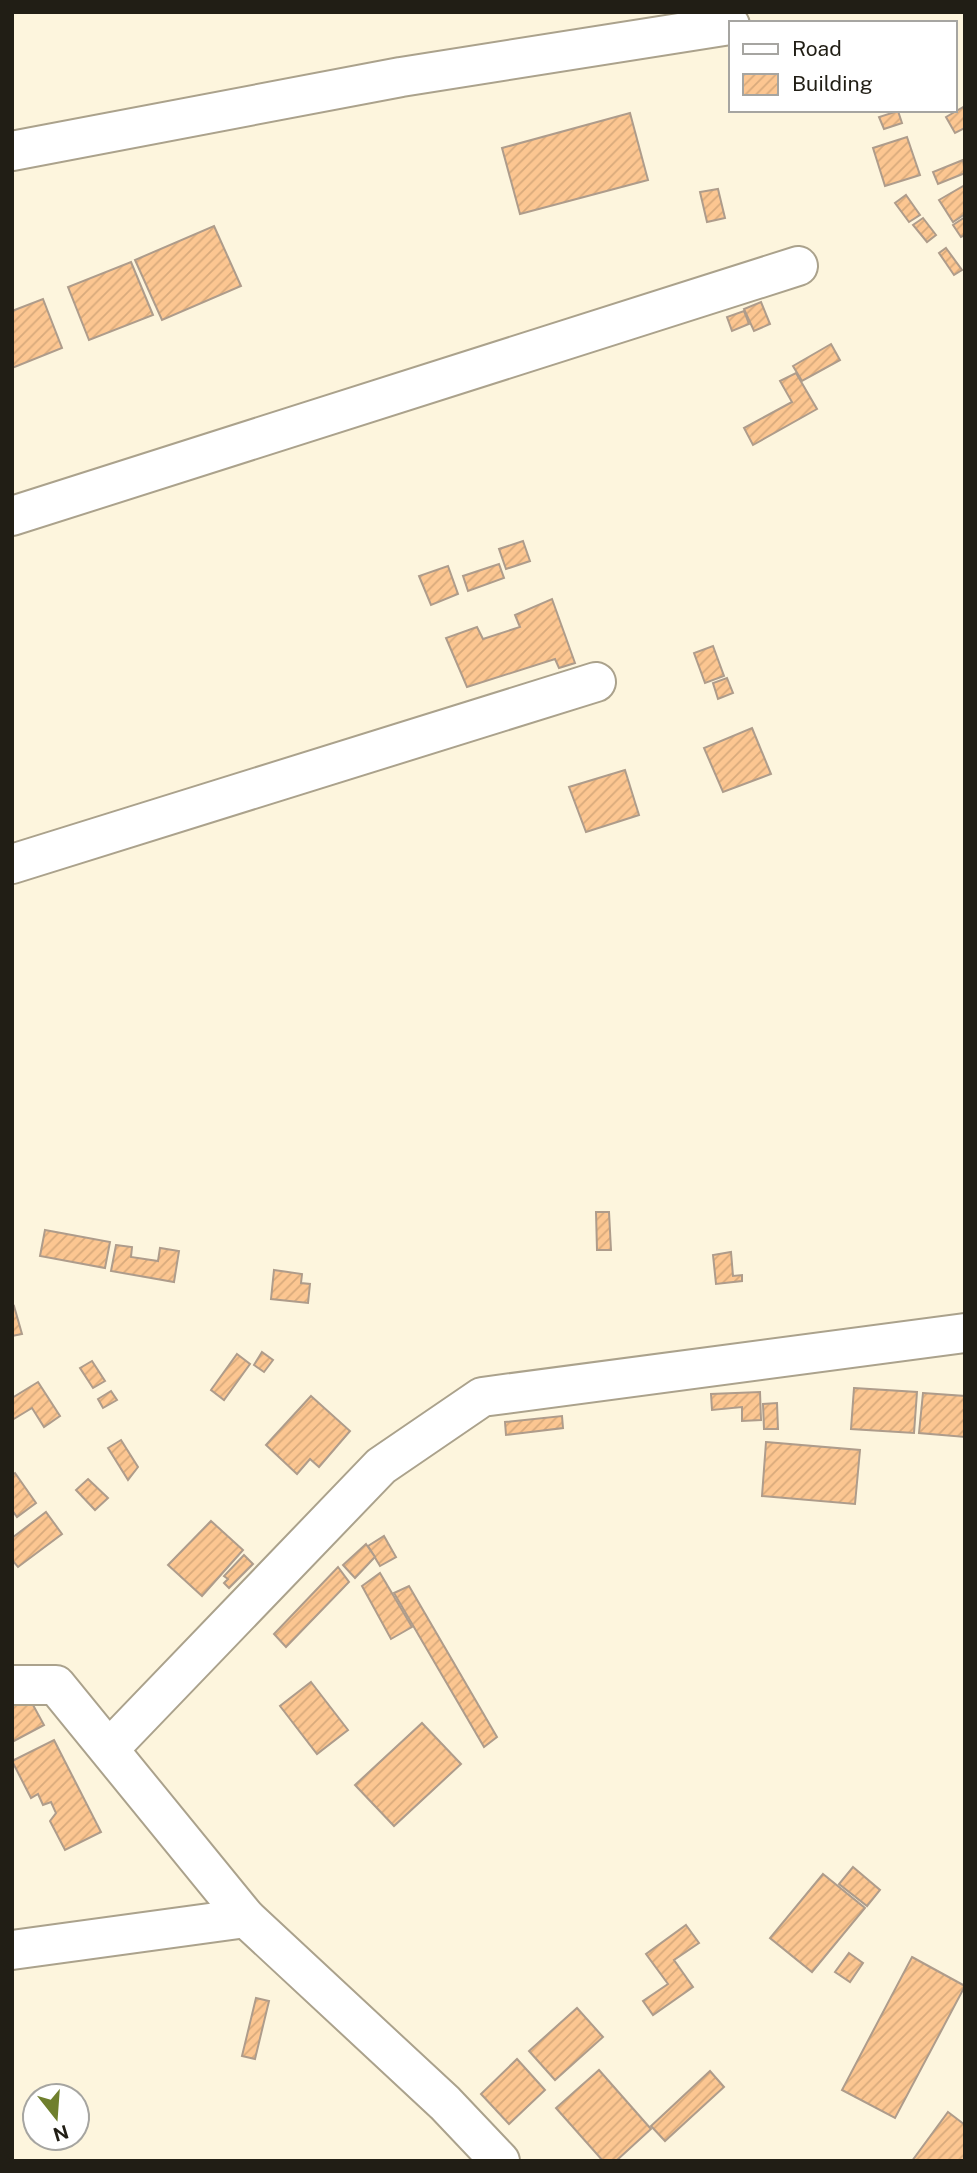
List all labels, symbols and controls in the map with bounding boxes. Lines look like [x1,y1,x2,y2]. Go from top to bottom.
legend [729,21,956,112]
text: Road [792,36,842,61]
text: Building [792,71,873,96]
north arrow [21,2082,91,2152]
text: N [51,2121,71,2146]

